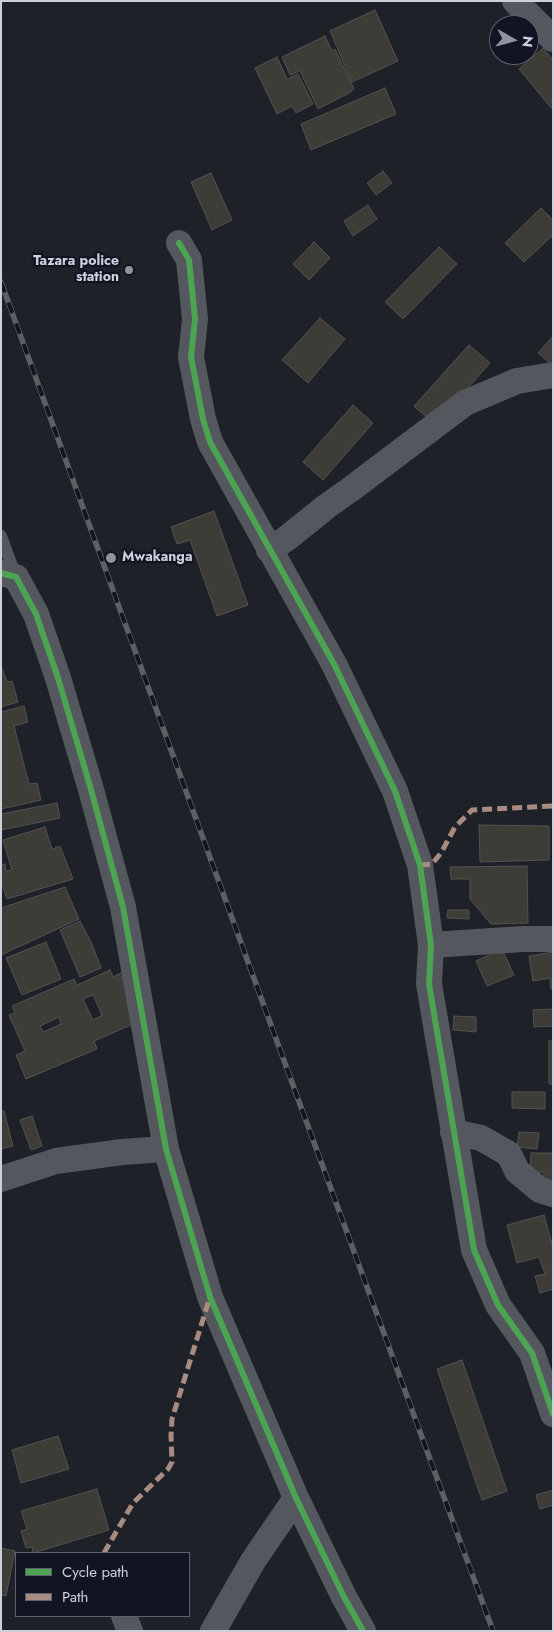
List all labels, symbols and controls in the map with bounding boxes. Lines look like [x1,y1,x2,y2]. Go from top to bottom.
north arrow [489,15,539,65]
text: N [517,35,538,48]
place label: Tazara police station [33,254,119,286]
marker: Tazara police station [123,264,135,276]
place label: Mwakanga [122,550,192,566]
marker: Mwakanga [104,551,118,565]
legend [15,1552,190,1617]
text: Cycle path [62,1561,129,1583]
text: Path [62,1586,88,1608]

